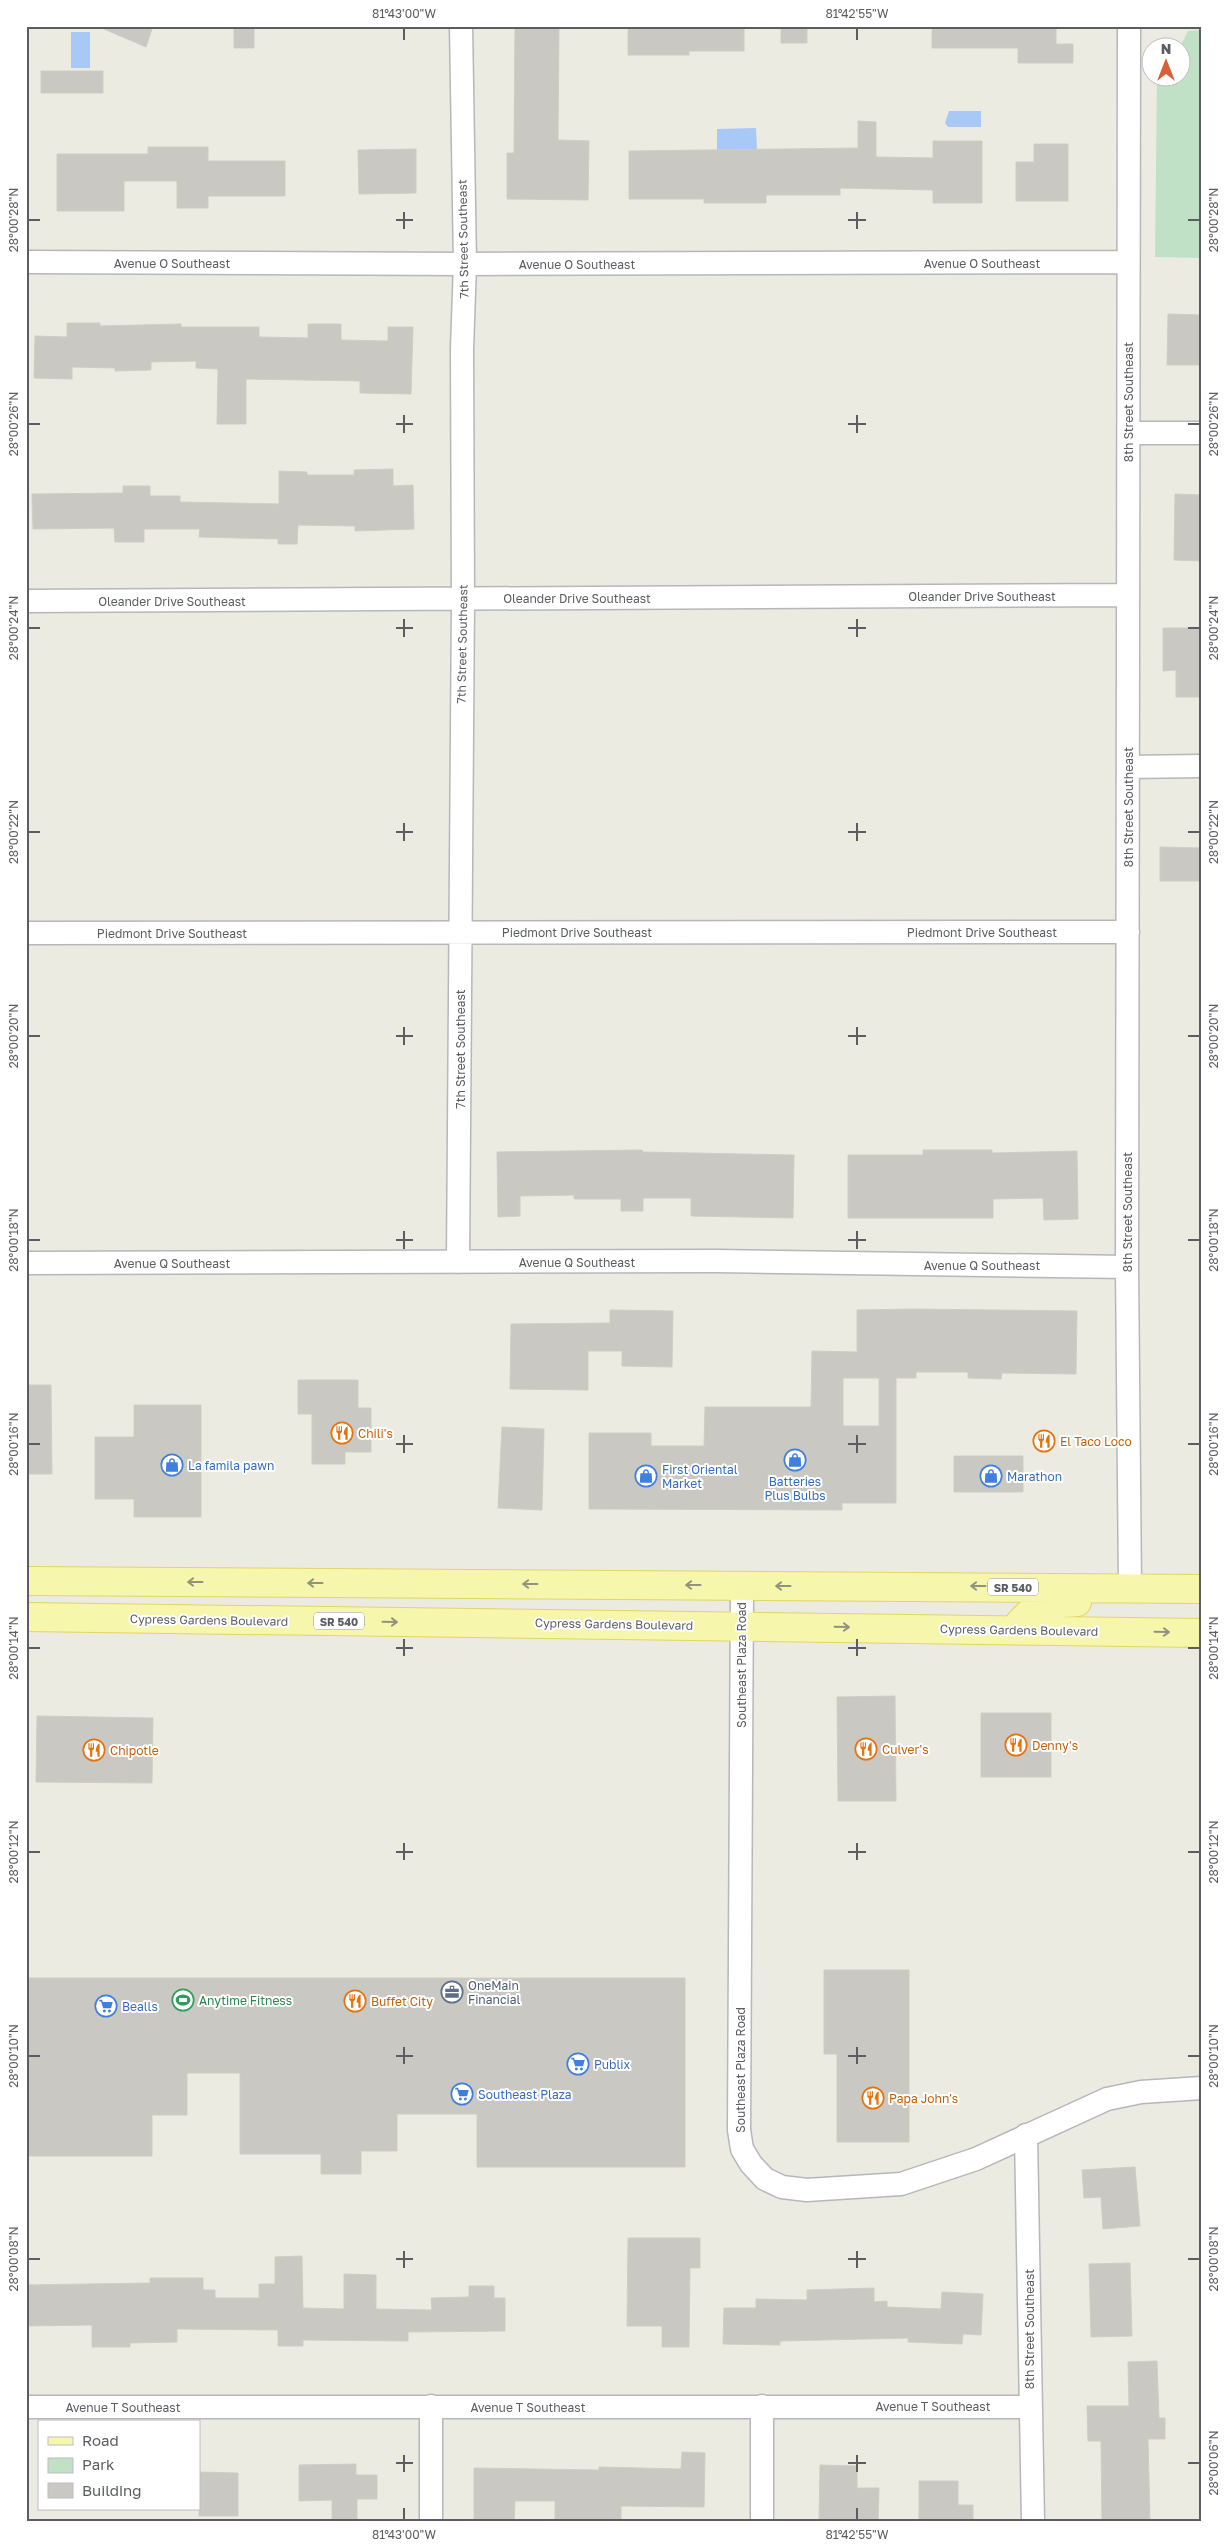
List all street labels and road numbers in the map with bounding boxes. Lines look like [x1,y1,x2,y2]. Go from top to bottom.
street label: 7th Street Southeast [454,179,472,299]
street label: Avenue O Southeast [114,256,230,271]
street label: Avenue O Southeast [924,256,1040,271]
street label: Avenue O Southeast [519,257,635,272]
street label: 8th Street Southeast [1121,342,1136,462]
street label: 7th Street Southeast [453,584,471,704]
street label: Oleander Drive Southeast [908,589,1056,604]
street label: Oleander Drive Southeast [503,591,651,606]
street label: Oleander Drive Southeast [98,594,246,609]
street label: 8th Street Southeast [1121,747,1136,867]
street label: Piedmont Drive Southeast [502,925,652,940]
street label: Piedmont Drive Southeast [907,925,1057,940]
street label: Piedmont Drive Southeast [97,926,247,941]
street label: 7th Street Southeast [453,989,468,1109]
street label: 8th Street Southeast [1120,1152,1135,1272]
street label: Avenue Q Southeast [519,1255,635,1270]
street label: Avenue Q Southeast [114,1256,230,1271]
street label: Avenue Q Southeast [924,1258,1040,1273]
road number: SR 540 [988,1578,1038,1595]
street label: Southeast Plaza Road [734,1602,749,1728]
street label: Cypress Gardens Boulevard [130,1611,288,1629]
road number: SR 540 [314,1612,364,1630]
street label: Cypress Gardens Boulevard [535,1615,693,1633]
street label: Cypress Gardens Boulevard [940,1621,1098,1639]
street label: Southeast Plaza Road [733,2007,748,2133]
street label: 8th Street Southeast [1022,2269,1037,2389]
street label: Avenue T Southeast [875,2399,991,2414]
street label: Avenue T Southeast [65,2400,181,2415]
street label: Avenue T Southeast [470,2400,586,2415]

